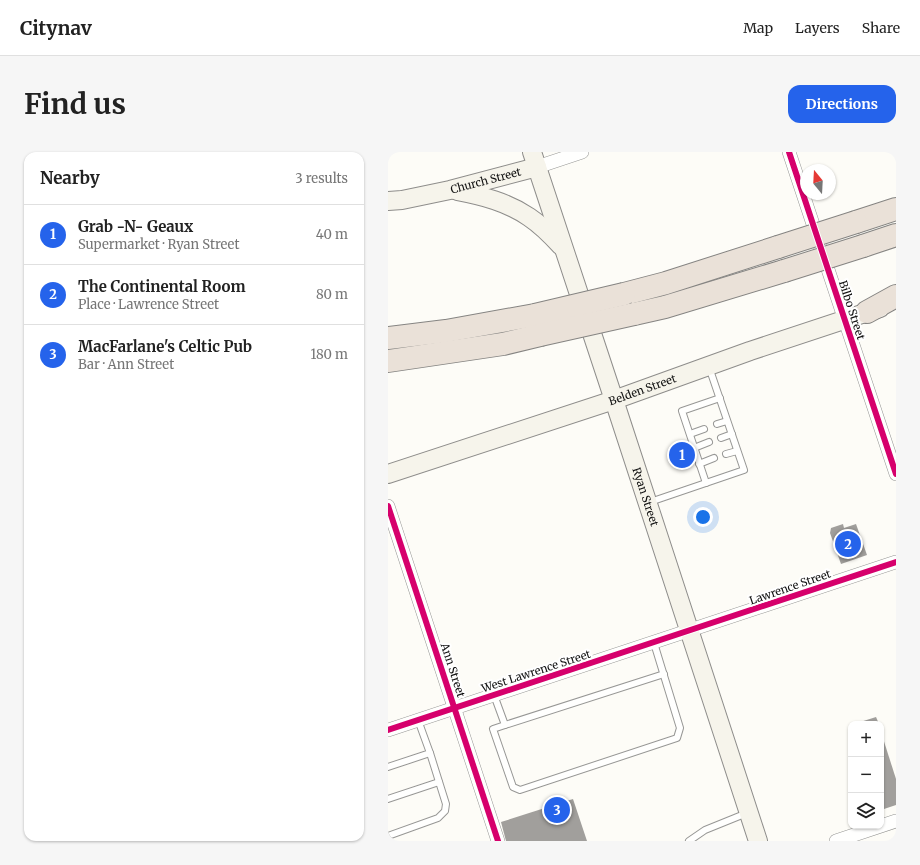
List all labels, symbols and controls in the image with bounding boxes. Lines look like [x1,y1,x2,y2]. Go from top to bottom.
text: Citynav [20,16,92,40]
text: Map [743,19,773,37]
text: Layers [795,19,840,37]
text: Share [862,19,900,37]
button: Directions [788,85,896,123]
text: Find us [24,86,126,122]
street label: Church Street [449,164,523,197]
north arrow [800,164,836,200]
text: Nearby [40,167,100,189]
text: 3 results [295,170,348,187]
text: Grab -N- Geaux [78,217,193,236]
text: 1 [50,226,56,243]
text: 40 m [316,226,348,243]
text: Supermarket · Ryan Street [78,236,239,253]
text: The Continental Room [78,277,246,296]
street label: Bilbo Street [836,279,868,342]
text: 2 [49,286,57,303]
text: 80 m [316,286,348,303]
text: Place · Lawrence Street [78,296,219,313]
text: MacFarlane's Celtic Pub [78,337,252,356]
text: 3 [49,346,57,363]
text: 180 m [310,346,348,363]
text: Bar · Ann Street [78,356,174,373]
street label: Belden Street [607,371,679,408]
pin: 1 [669,440,695,470]
street label: Ryan Street [629,466,662,529]
your location [693,507,713,527]
pin: 2 [835,529,861,559]
street label: Lawrence Street [747,566,833,608]
street label: Ann Street [437,640,469,700]
street label: West Lawrence Street [479,647,593,696]
map controls [848,721,884,829]
button: + [848,721,884,757]
button: − [848,757,884,793]
button: layers [848,793,884,829]
pin: 3 [544,795,570,825]

